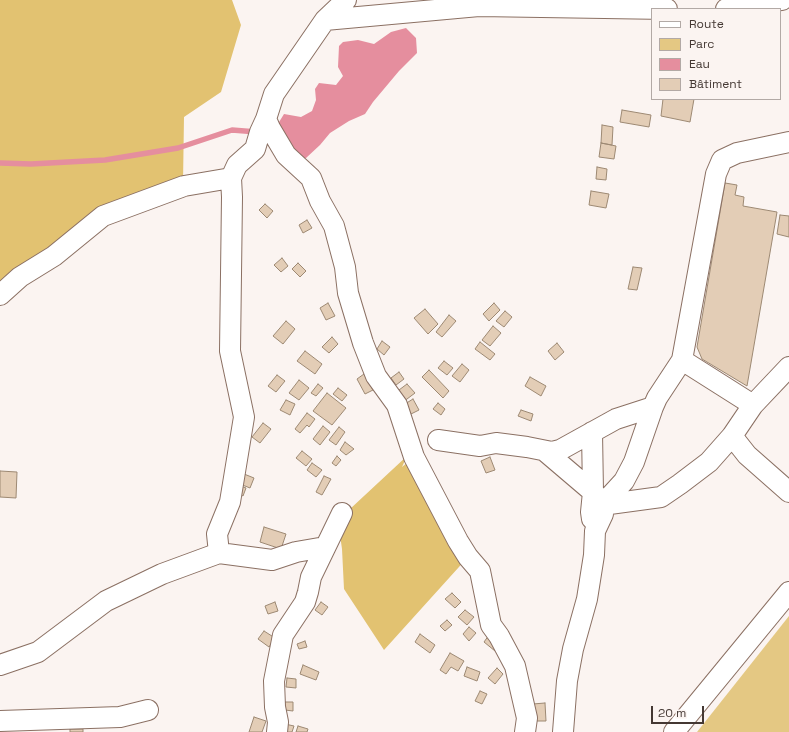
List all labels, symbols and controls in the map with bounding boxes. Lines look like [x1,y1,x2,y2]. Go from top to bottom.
legend [651,8,781,100]
text: Route [689,16,724,32]
text: Parc [689,36,714,52]
text: Eau [689,56,710,72]
text: Bâtiment [689,76,742,92]
scale bar [653,698,706,724]
text: 20 m [658,705,686,721]

